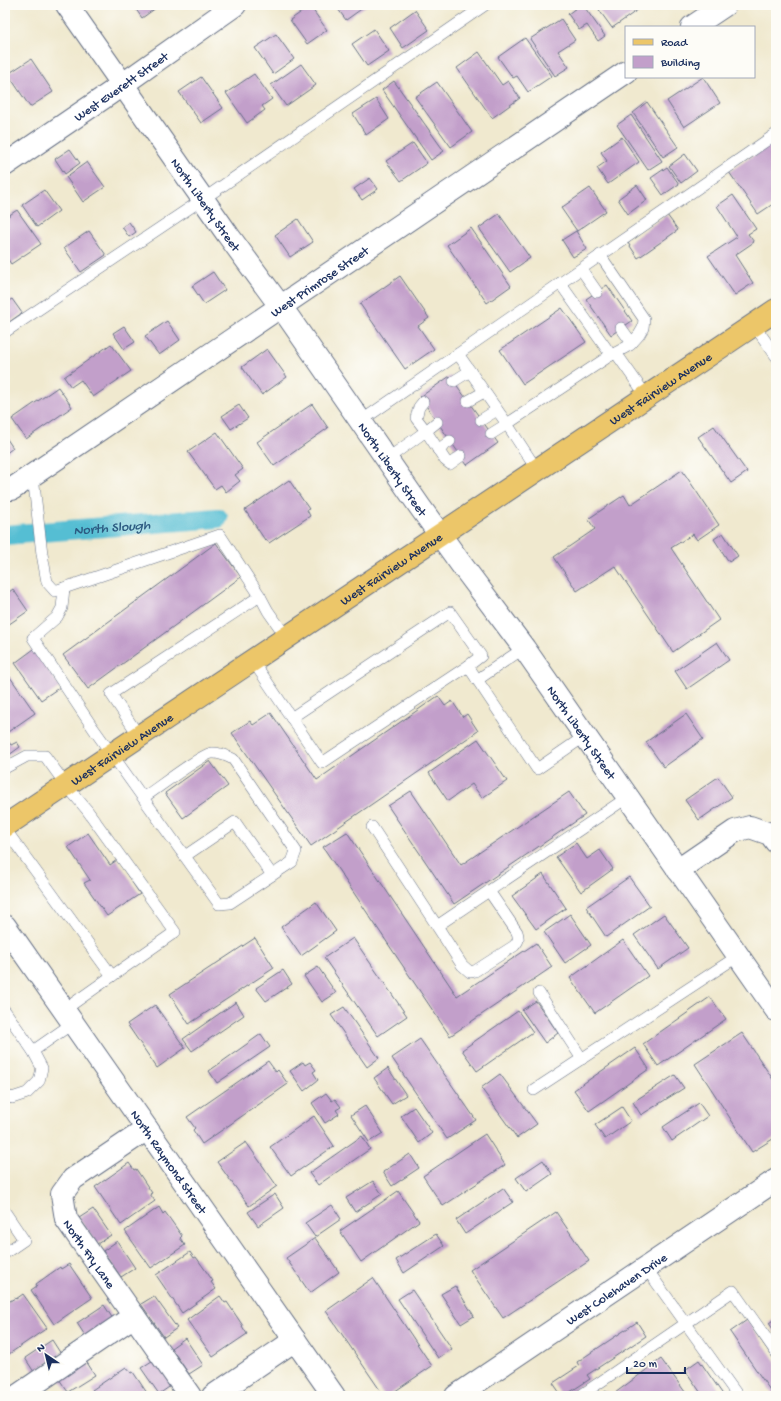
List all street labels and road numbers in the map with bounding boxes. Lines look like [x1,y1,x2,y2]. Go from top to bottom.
street label: West Everett Street [72,49,173,126]
street label: North Liberty Street [166,156,243,256]
street label: West Primrose Street [268,243,374,321]
street label: West Fairview Avenue [607,350,715,429]
street label: North Liberty Street [354,420,430,521]
street label: West Fairview Avenue [338,530,446,610]
street label: North Liberty Street [543,684,619,784]
street label: West Fairview Avenue [69,710,177,790]
street label: North Raymond Street [126,1108,210,1219]
street label: North Fry Lane [59,1217,117,1292]
street label: West Colehaven Drive [564,1251,671,1330]

